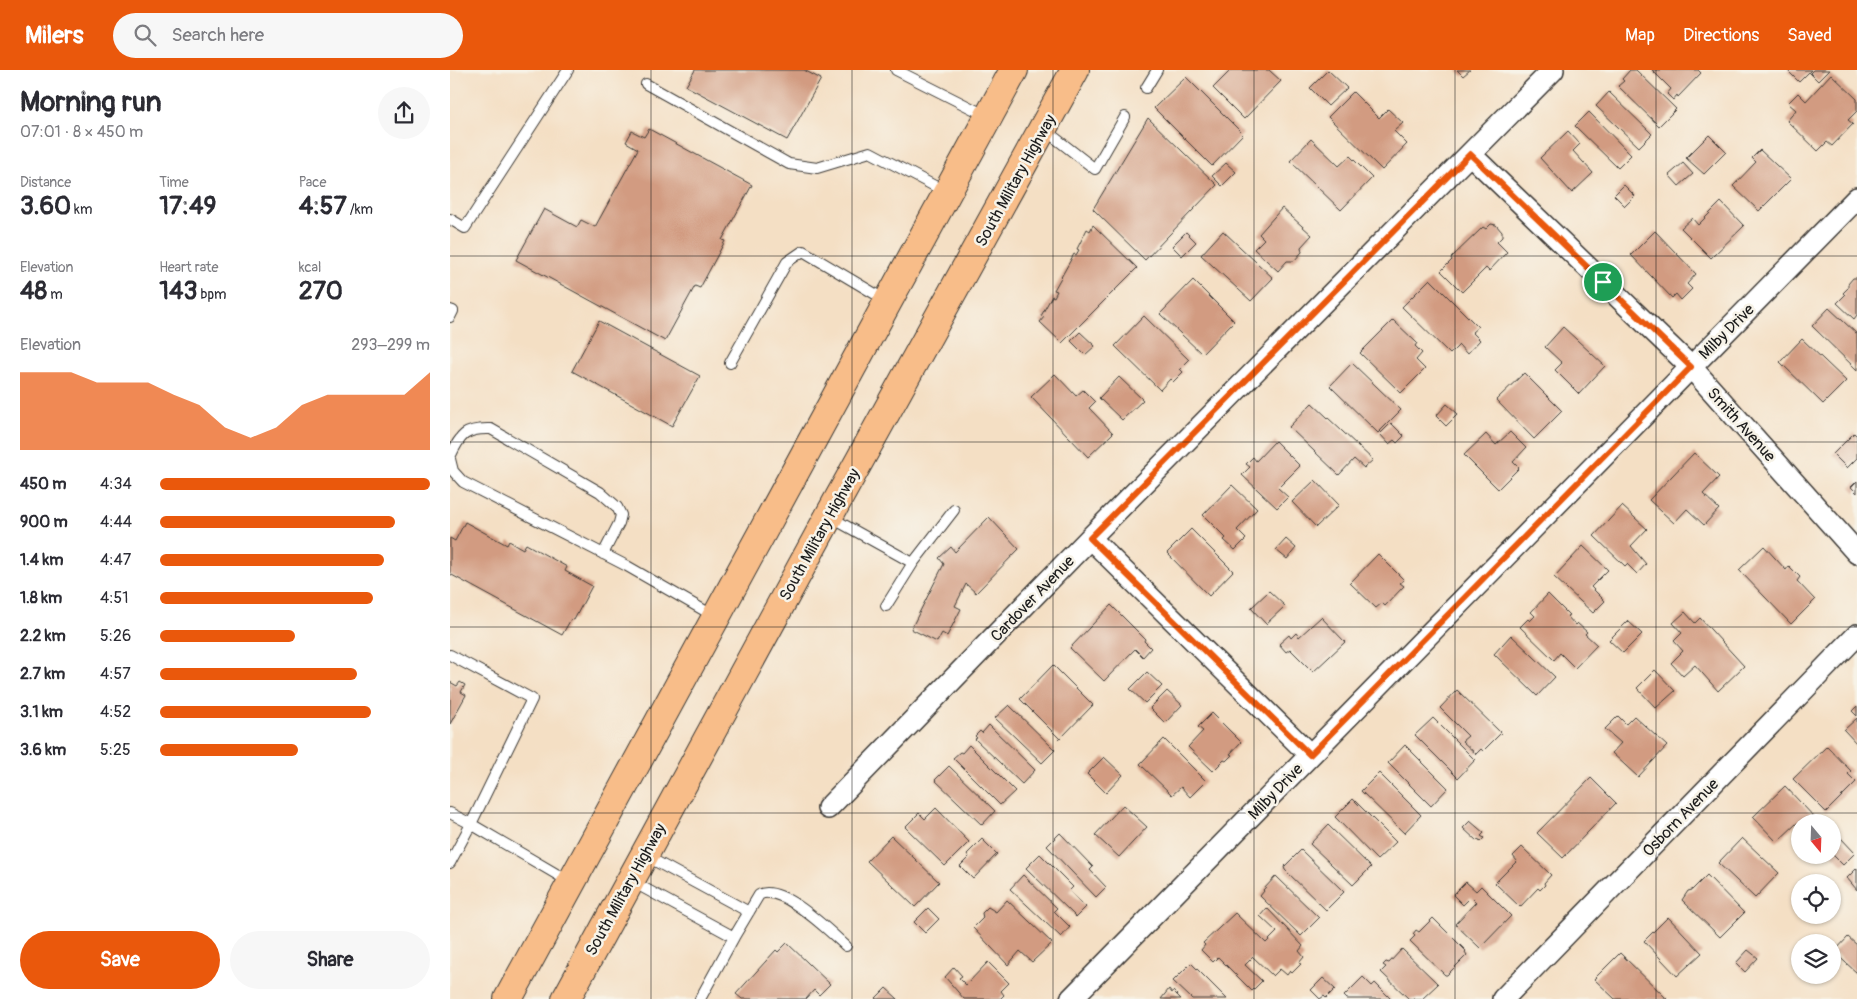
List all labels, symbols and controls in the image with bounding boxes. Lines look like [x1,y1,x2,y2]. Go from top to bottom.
search box [113,13,463,58]
text: Milers [25,21,83,50]
icon: search [131,21,159,49]
text: Search here [171,23,264,47]
text: Map [1625,24,1655,47]
text: Directions [1683,24,1759,47]
text: Saved [1787,24,1832,47]
text: Morning run [20,85,162,120]
button: share [378,87,430,139]
street label: South Military Highway [971,111,1061,250]
text: 07:01 · 8 × 450 m [20,122,143,142]
text: Distance [20,174,71,191]
text: Time [159,174,189,191]
text: Pace [299,174,326,191]
text: 3.60 [20,191,71,222]
text: 17:49 [159,191,216,222]
text: 4:57 [299,191,347,222]
text: km [71,201,92,218]
text: /km [347,201,373,218]
text: Elevation [20,259,73,276]
text: Heart rate [159,259,218,276]
text: kcal [299,259,321,276]
pin [1582,261,1624,303]
icon: arrive [1589,268,1617,296]
text: 48 [20,276,47,307]
text: 143 [159,276,198,307]
text: 270 [299,276,343,307]
text: m [47,286,63,303]
text: bpm [198,286,227,303]
street label: Milby Drive [1695,300,1759,364]
text: Elevation [20,335,81,355]
text: 293–299 m [351,335,430,355]
street label: Smith Avenue [1703,383,1780,466]
street label: South Military Highway [775,465,865,604]
text: 450 m [20,474,67,494]
text: 4:34 [100,474,132,494]
text: 900 m [20,512,68,532]
text: 4:44 [100,512,132,532]
text: 1.4 km [20,550,63,570]
text: 4:47 [100,550,131,570]
street label: Cardover Avenue [987,551,1079,646]
text: 1.8 km [20,588,62,608]
text: 4:51 [100,588,128,608]
text: 2.2 km [20,626,66,646]
text: 5:26 [100,626,131,646]
text: 2.7 km [20,664,65,684]
text: 4:57 [100,664,131,684]
text: 3.1 km [20,702,63,722]
text: 4:52 [100,702,131,722]
text: 3.6 km [20,740,66,760]
text: 5:25 [100,740,131,760]
street label: Milby Drive [1244,759,1307,824]
street label: Osborn Avenue [1638,774,1723,861]
north arrow [1791,814,1841,864]
map controls [1791,814,1841,984]
street label: South Military Highway [581,820,671,959]
button: locate [1791,874,1841,924]
button: Save [20,931,220,989]
button: Share [230,931,430,989]
button: layers [1791,934,1841,984]

